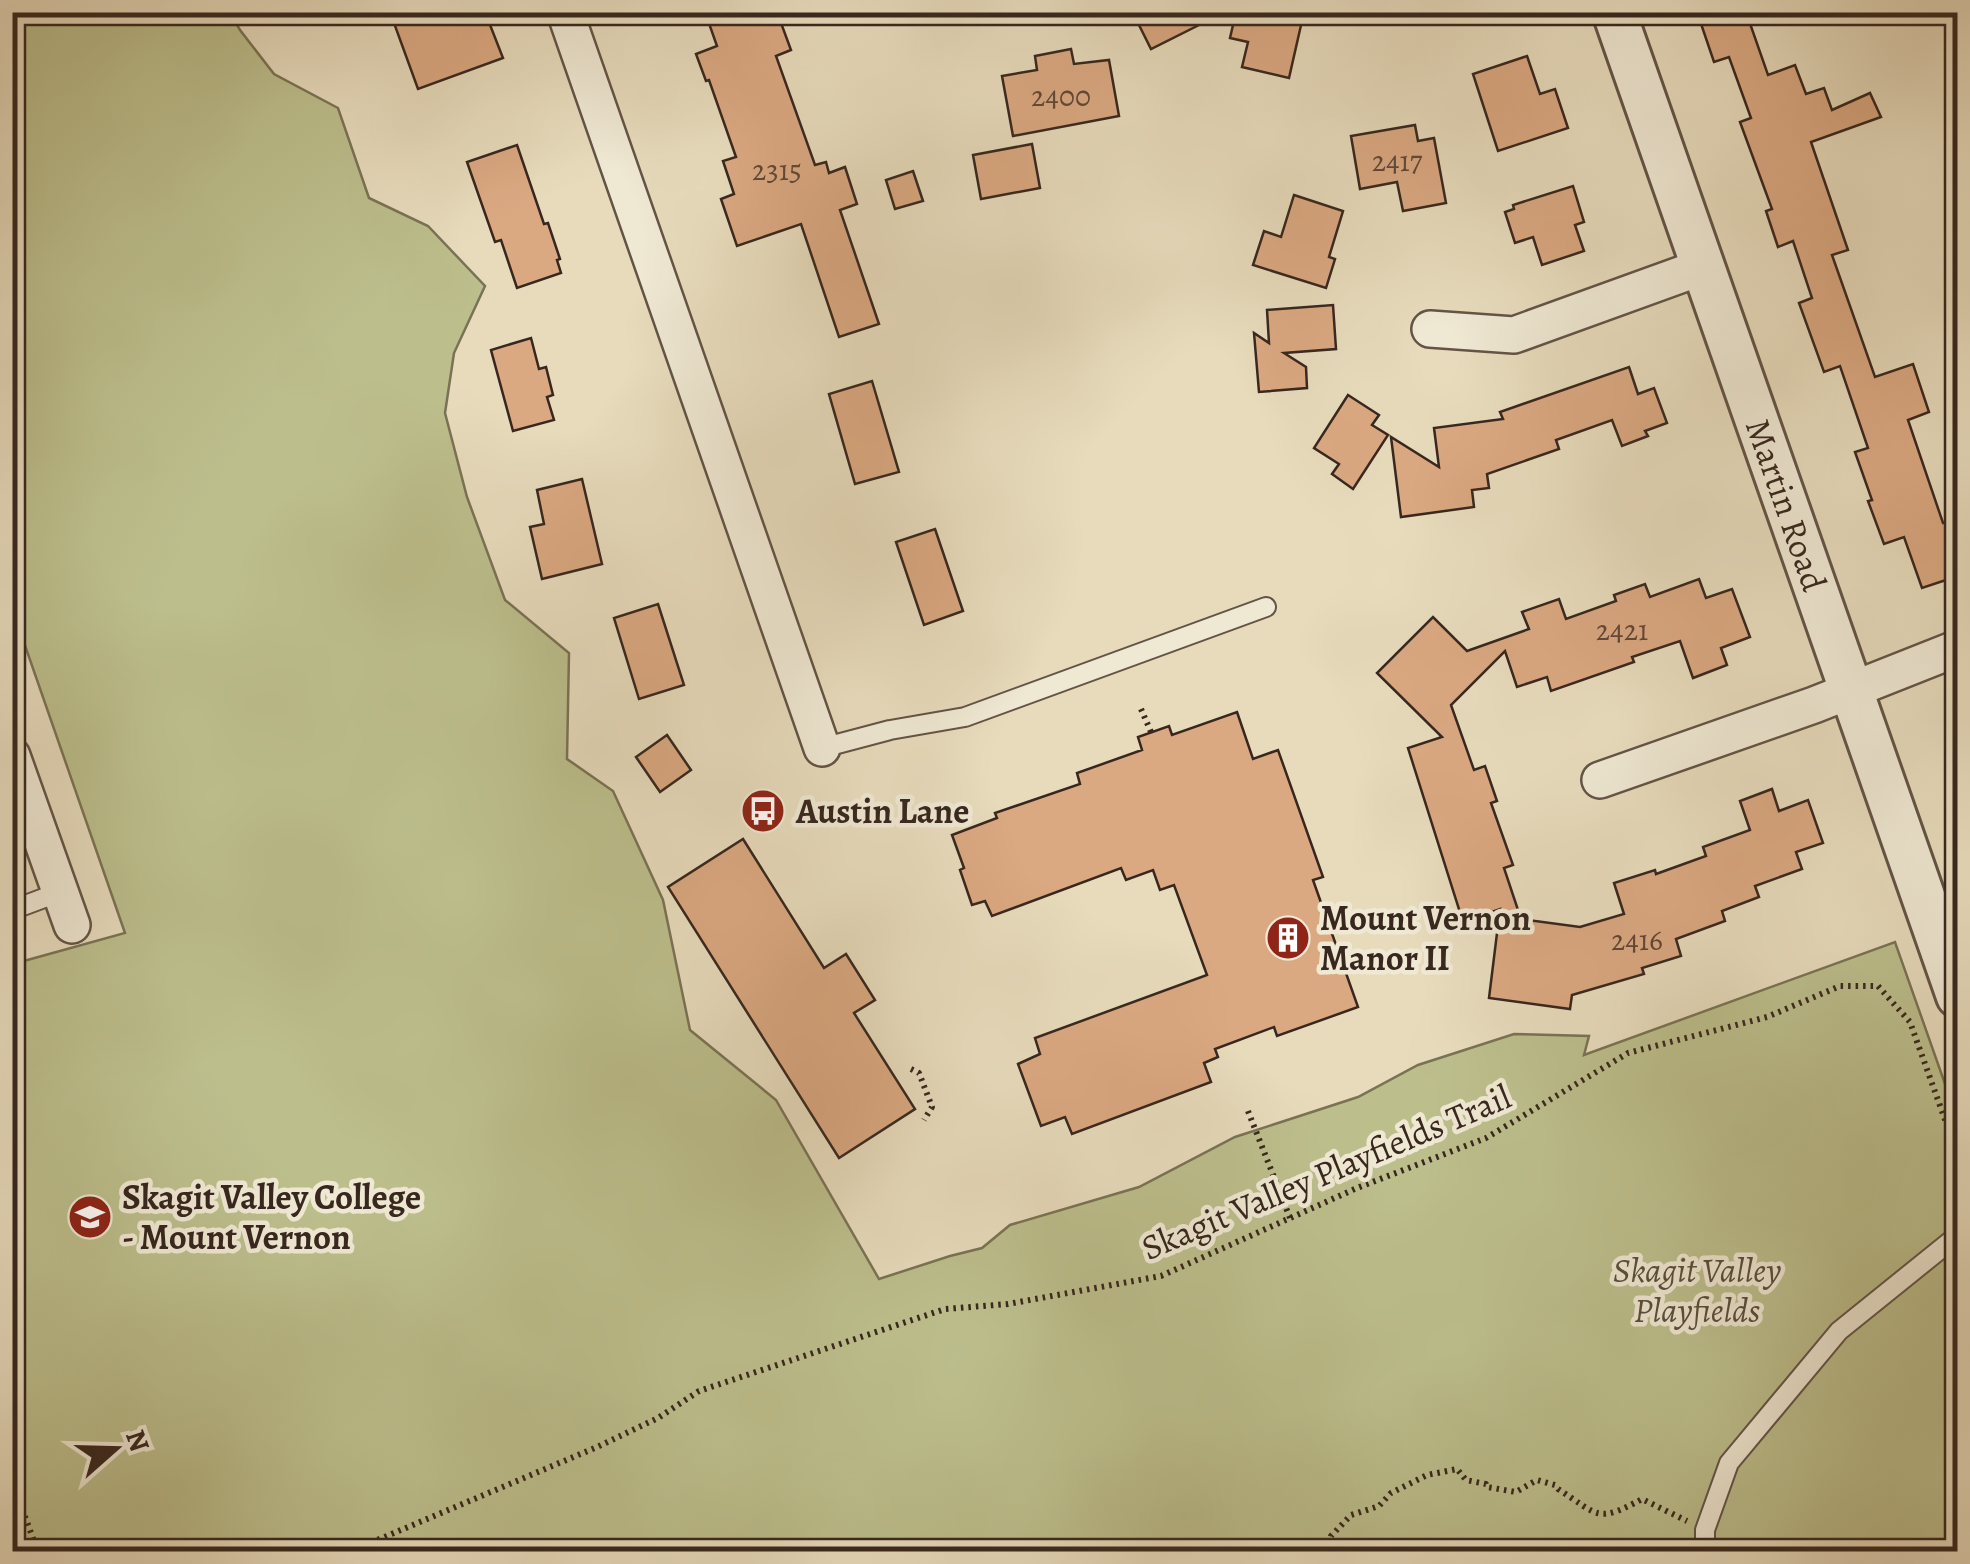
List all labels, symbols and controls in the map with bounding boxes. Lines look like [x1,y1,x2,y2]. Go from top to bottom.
house number: 2400 [1031,76,1091,116]
house number: 2417 [1372,141,1423,181]
house number: 2315 [752,150,802,190]
street label: Martin Road [1734,412,1839,598]
house number: 2421 [1596,610,1648,650]
place label: Austin Lane [795,787,969,835]
bus stop icon: Austin Lane [740,788,786,834]
place label: Mount Vernon Manor II [1320,894,1531,982]
building icon: Mount Vernon Manor II [1265,915,1311,961]
house number: 2416 [1611,920,1663,960]
street label: Skagit Valley Playfields Trail [1134,1072,1518,1272]
place label: Skagit Valley College - Mount Vernon [122,1173,421,1261]
school or university icon: Skagit Valley College - Mount Vernon [67,1194,113,1240]
park label: Skagit Valley Playfields [1613,1246,1781,1334]
north arrow [65,1399,165,1499]
text: N [116,1425,159,1457]

